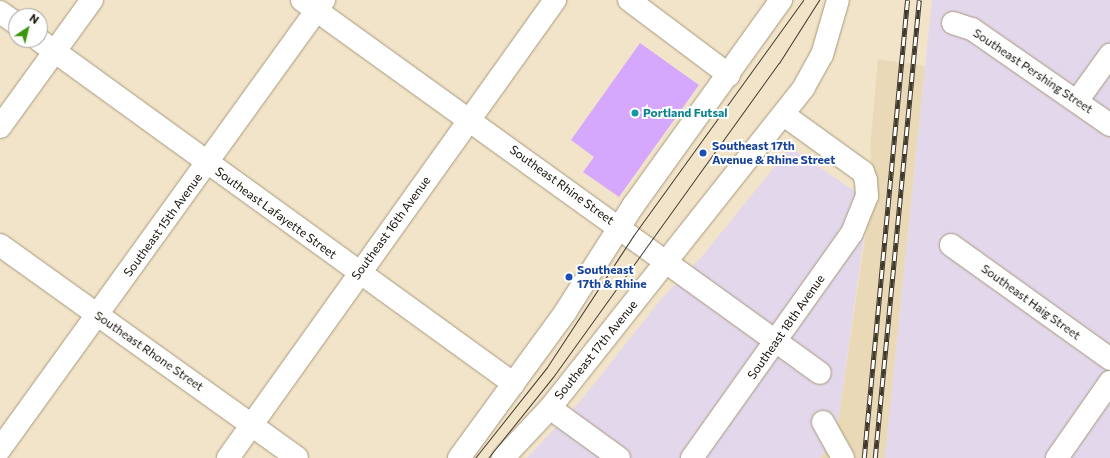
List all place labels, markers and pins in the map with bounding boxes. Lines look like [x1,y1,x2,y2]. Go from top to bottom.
place label: Portland Futsal [643,106,728,120]
marker: Portland Futsal [630,108,640,118]
place label: Southeast 17th Avenue & Rhine Street [712,139,835,167]
marker: Southeast 17th Avenue & Rhine Street [697,147,709,159]
place label: Southeast 17th & Rhine [577,263,647,291]
marker: Southeast 17th & Rhine [564,272,574,282]

